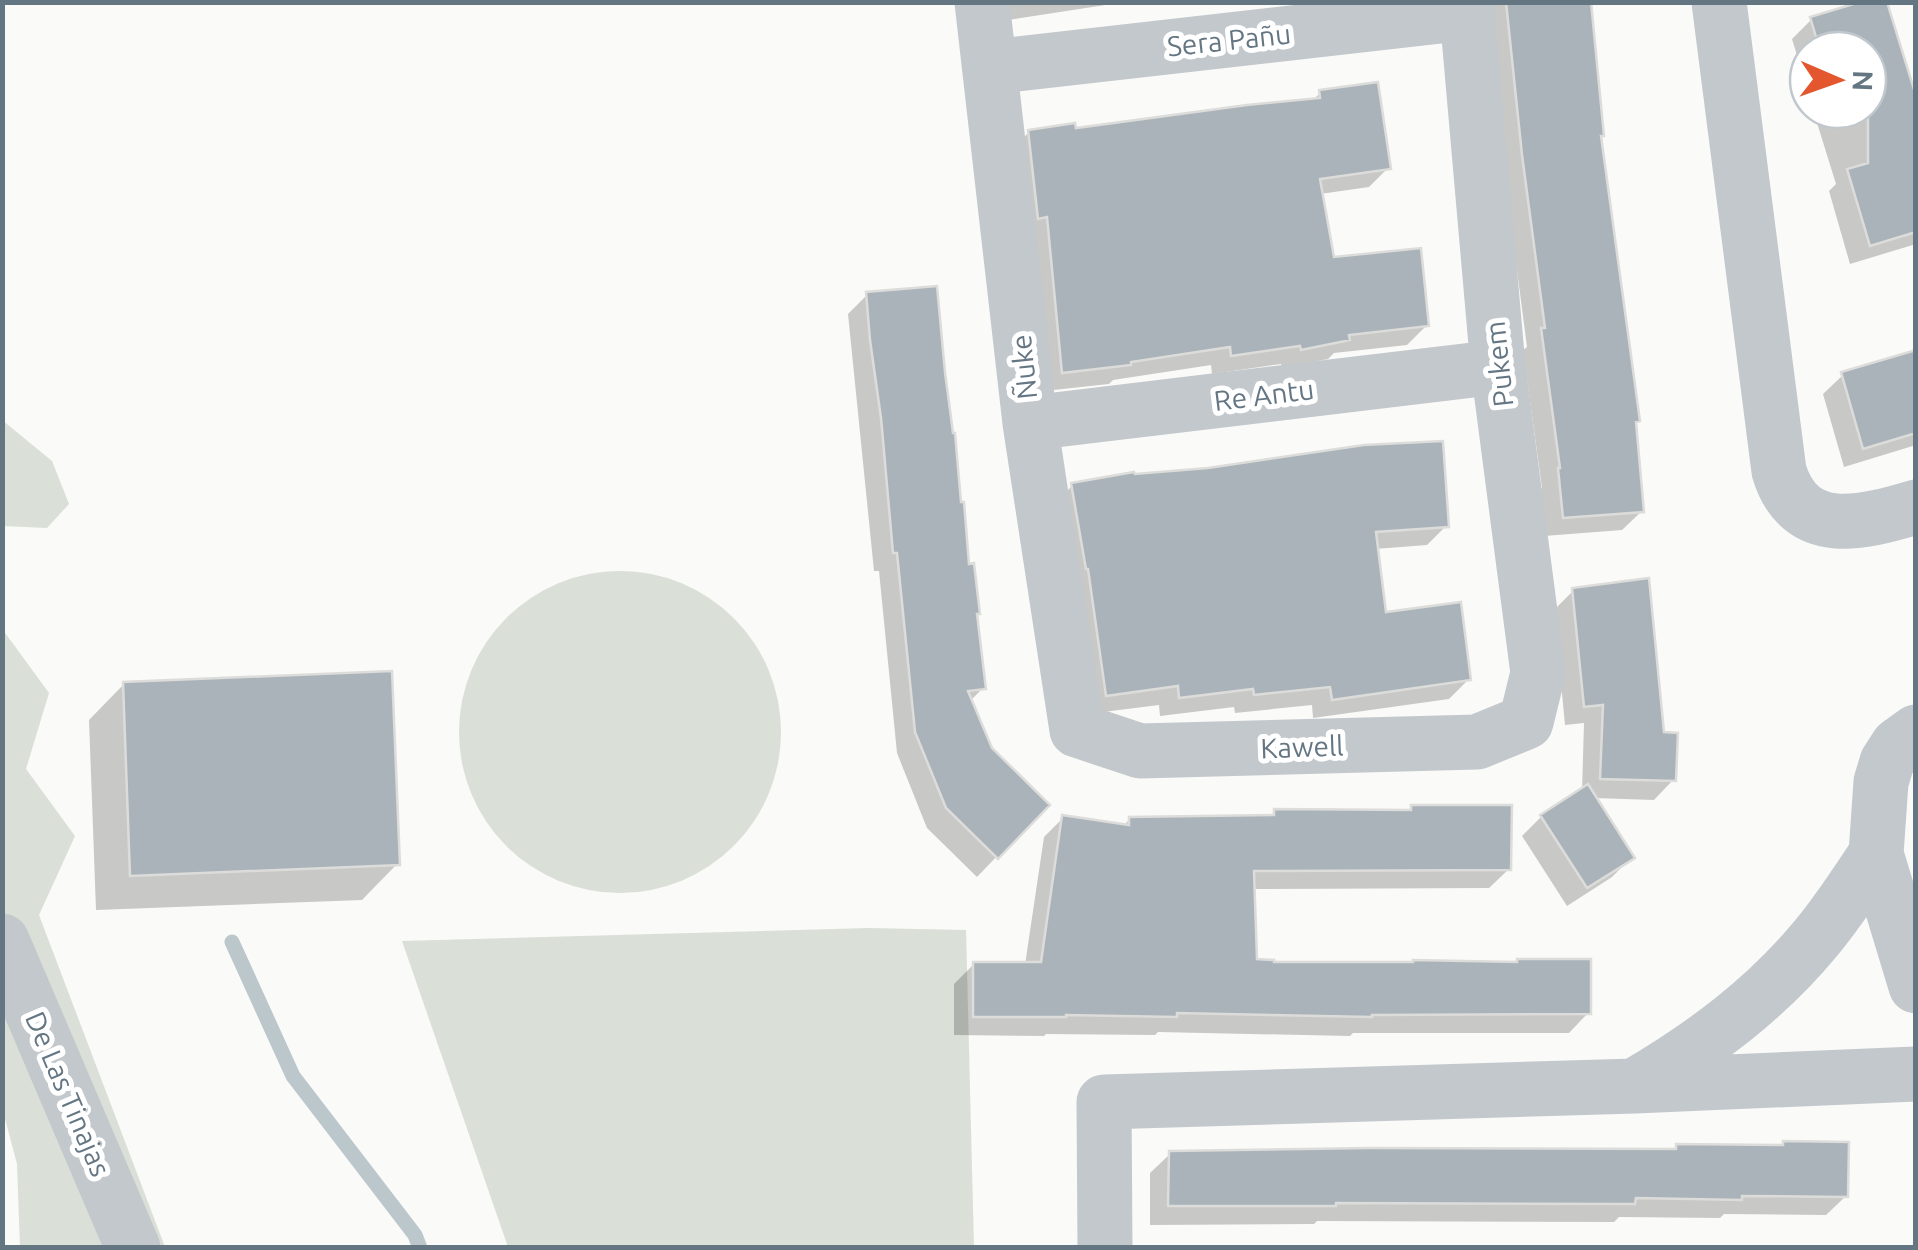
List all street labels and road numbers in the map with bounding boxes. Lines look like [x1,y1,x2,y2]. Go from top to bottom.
street label: Sera Pañu [1165,18,1292,61]
street label: Pukem [1479,320,1518,408]
street label: Ñuke [1005,333,1042,401]
street label: Re Antu [1212,373,1316,416]
street label: Kawell [1260,730,1344,763]
street label: De Las Tinajas [20,1007,117,1181]

